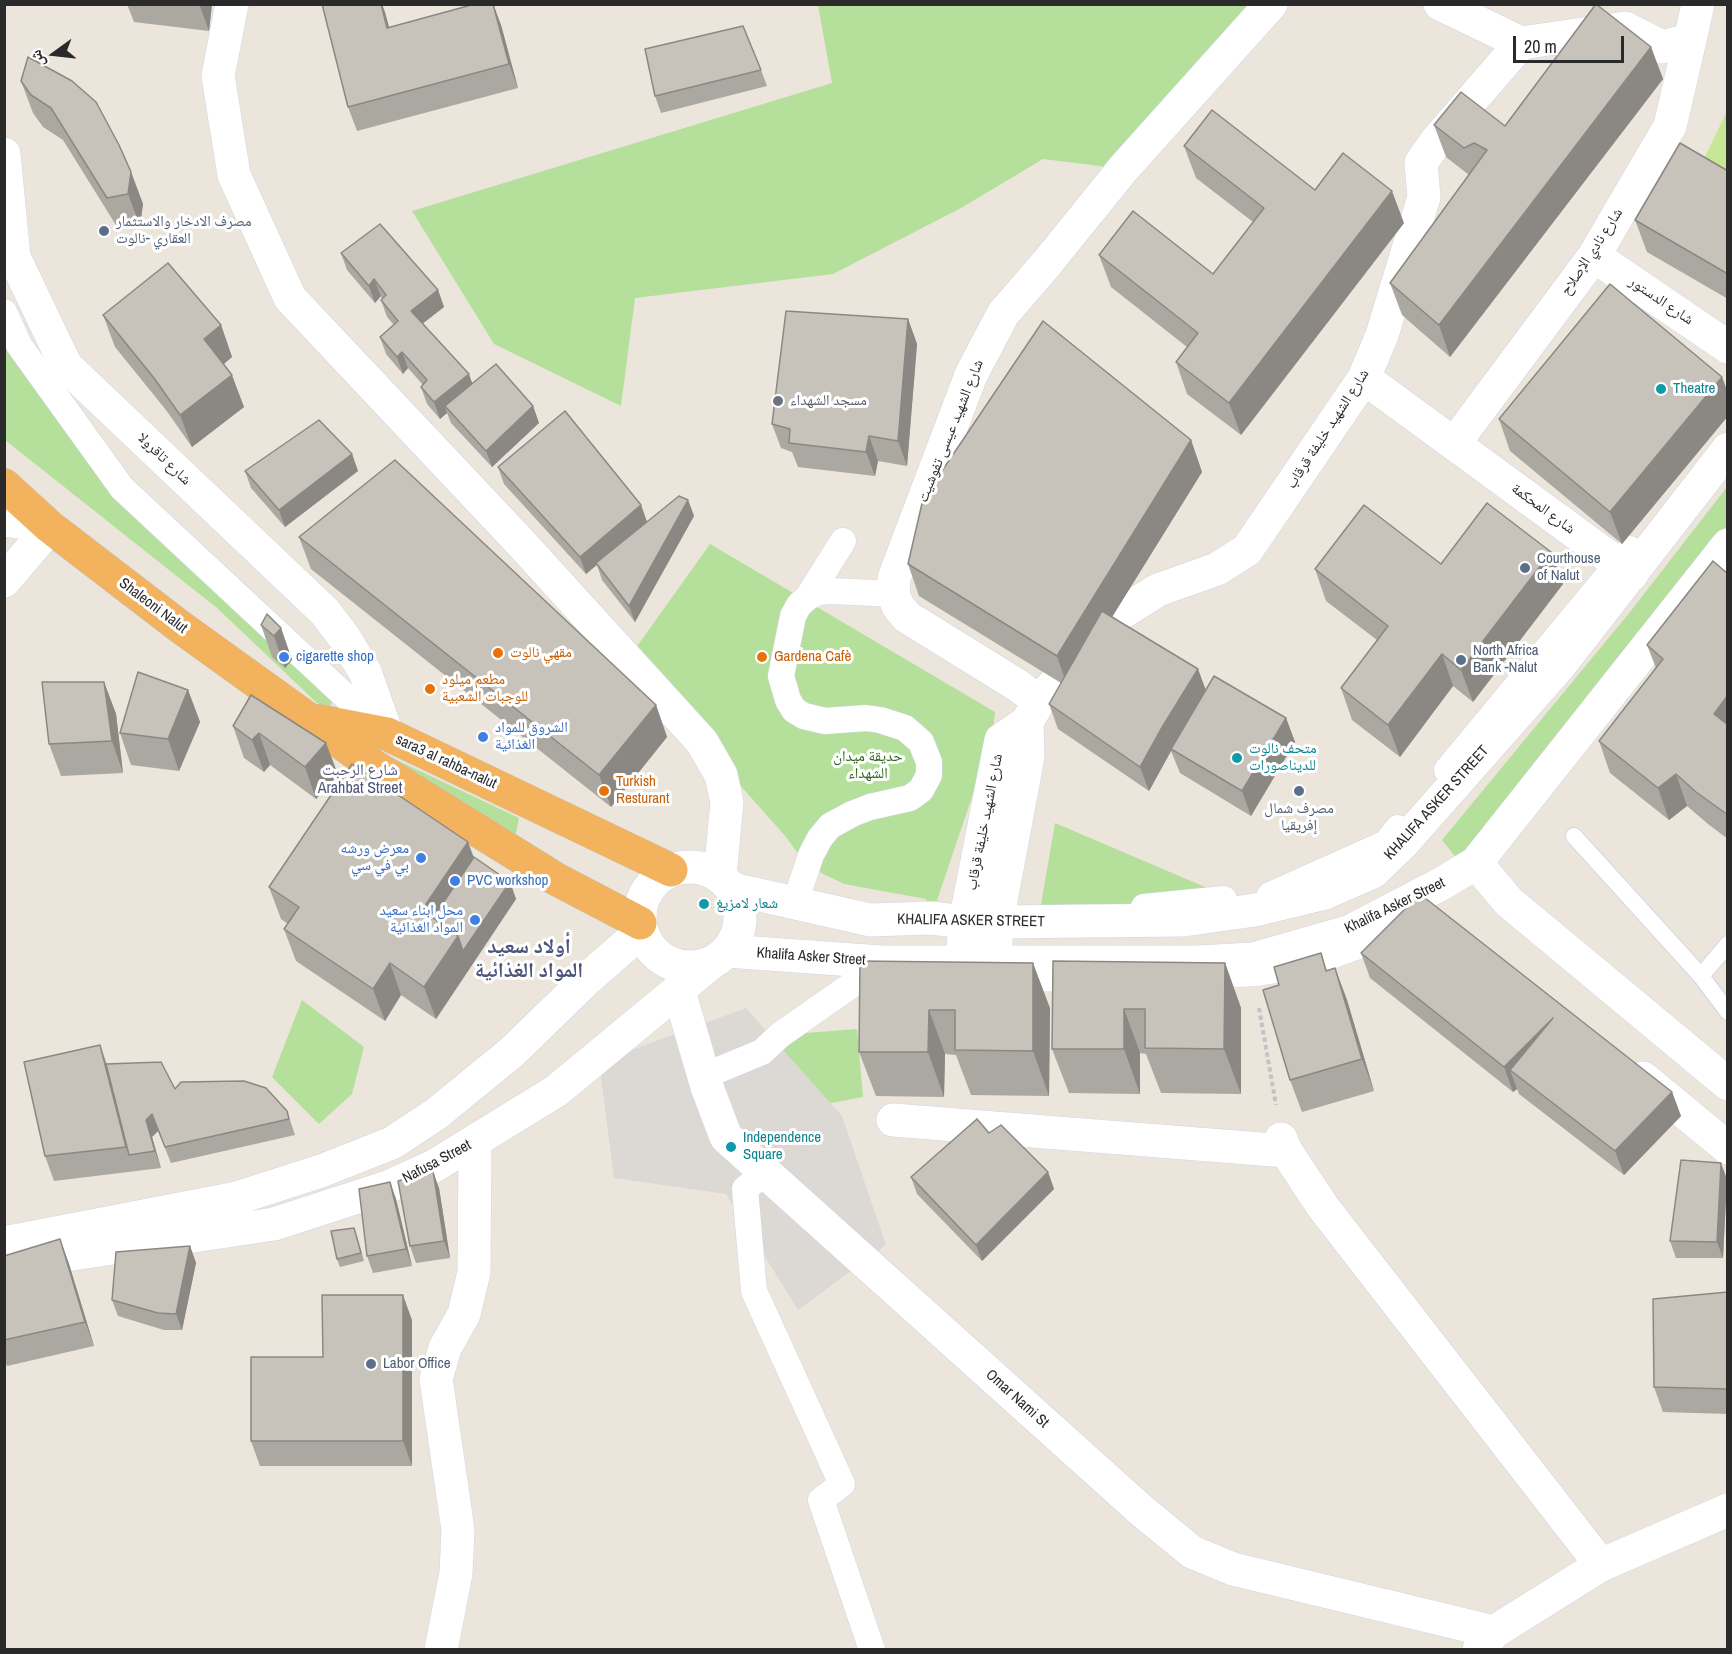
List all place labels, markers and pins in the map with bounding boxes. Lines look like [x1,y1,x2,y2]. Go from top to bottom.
place label: مصرف الادخار والاستثمار العقاري -نالوت [116,213,252,248]
marker: مصرف الادخار والاستثمار العقاري -نالوت [97,224,111,238]
place label: Theatre [1673,380,1715,398]
marker: Theatre [1654,382,1668,396]
place label: مسجد الشهداء [790,392,867,410]
marker: مسجد الشهداء [771,394,785,408]
place label: Courthouse of Nalut [1537,550,1601,585]
marker: Courthouse of Nalut [1518,561,1532,575]
place label: North Africa Bank -Nalut [1473,642,1539,677]
place label: مقهي نالوت [510,644,572,662]
marker: مقهي نالوت [491,646,505,660]
place label: cigarette shop [296,648,374,666]
place label: Gardena Cafè [774,648,851,666]
marker: cigarette shop [277,650,291,664]
marker: Gardena Cafè [755,650,769,664]
marker: North Africa Bank -Nalut [1454,653,1468,667]
place label: مطعم ميلود للوجبات الشعبية [442,671,528,706]
marker: مطعم ميلود للوجبات الشعبية [423,682,437,696]
place label: الشروق للمواد الغذائية [495,719,568,754]
marker: الشروق للمواد الغذائية [476,730,490,744]
place label: متحف نالوت للديناصورات [1249,740,1317,775]
marker: متحف نالوت للديناصورات [1230,751,1244,765]
place label: Turkish Resturant [616,773,669,808]
marker: Turkish Resturant [597,784,611,798]
marker: مصرف شمال إفريقيا [1292,784,1306,798]
place label: مصرف شمال إفريقيا [1264,800,1334,835]
place label: معرض ورشه بي في سي [341,840,409,875]
marker: معرض ورشه بي في سي [414,851,428,865]
place label: PVC workshop [467,872,548,890]
marker: PVC workshop [448,874,462,888]
place label: شعار لامزيغ [716,895,778,913]
marker: شعار لامزيغ [697,897,711,911]
place label: محل ابناء سعيد المواد الغذائية [379,902,463,937]
marker: محل ابناء سعيد المواد الغذائية [468,913,482,927]
place label: Independence Square [743,1129,821,1164]
marker: Independence Square [724,1140,738,1154]
place label: Labor Office [383,1355,450,1373]
marker: Labor Office [364,1357,378,1371]

